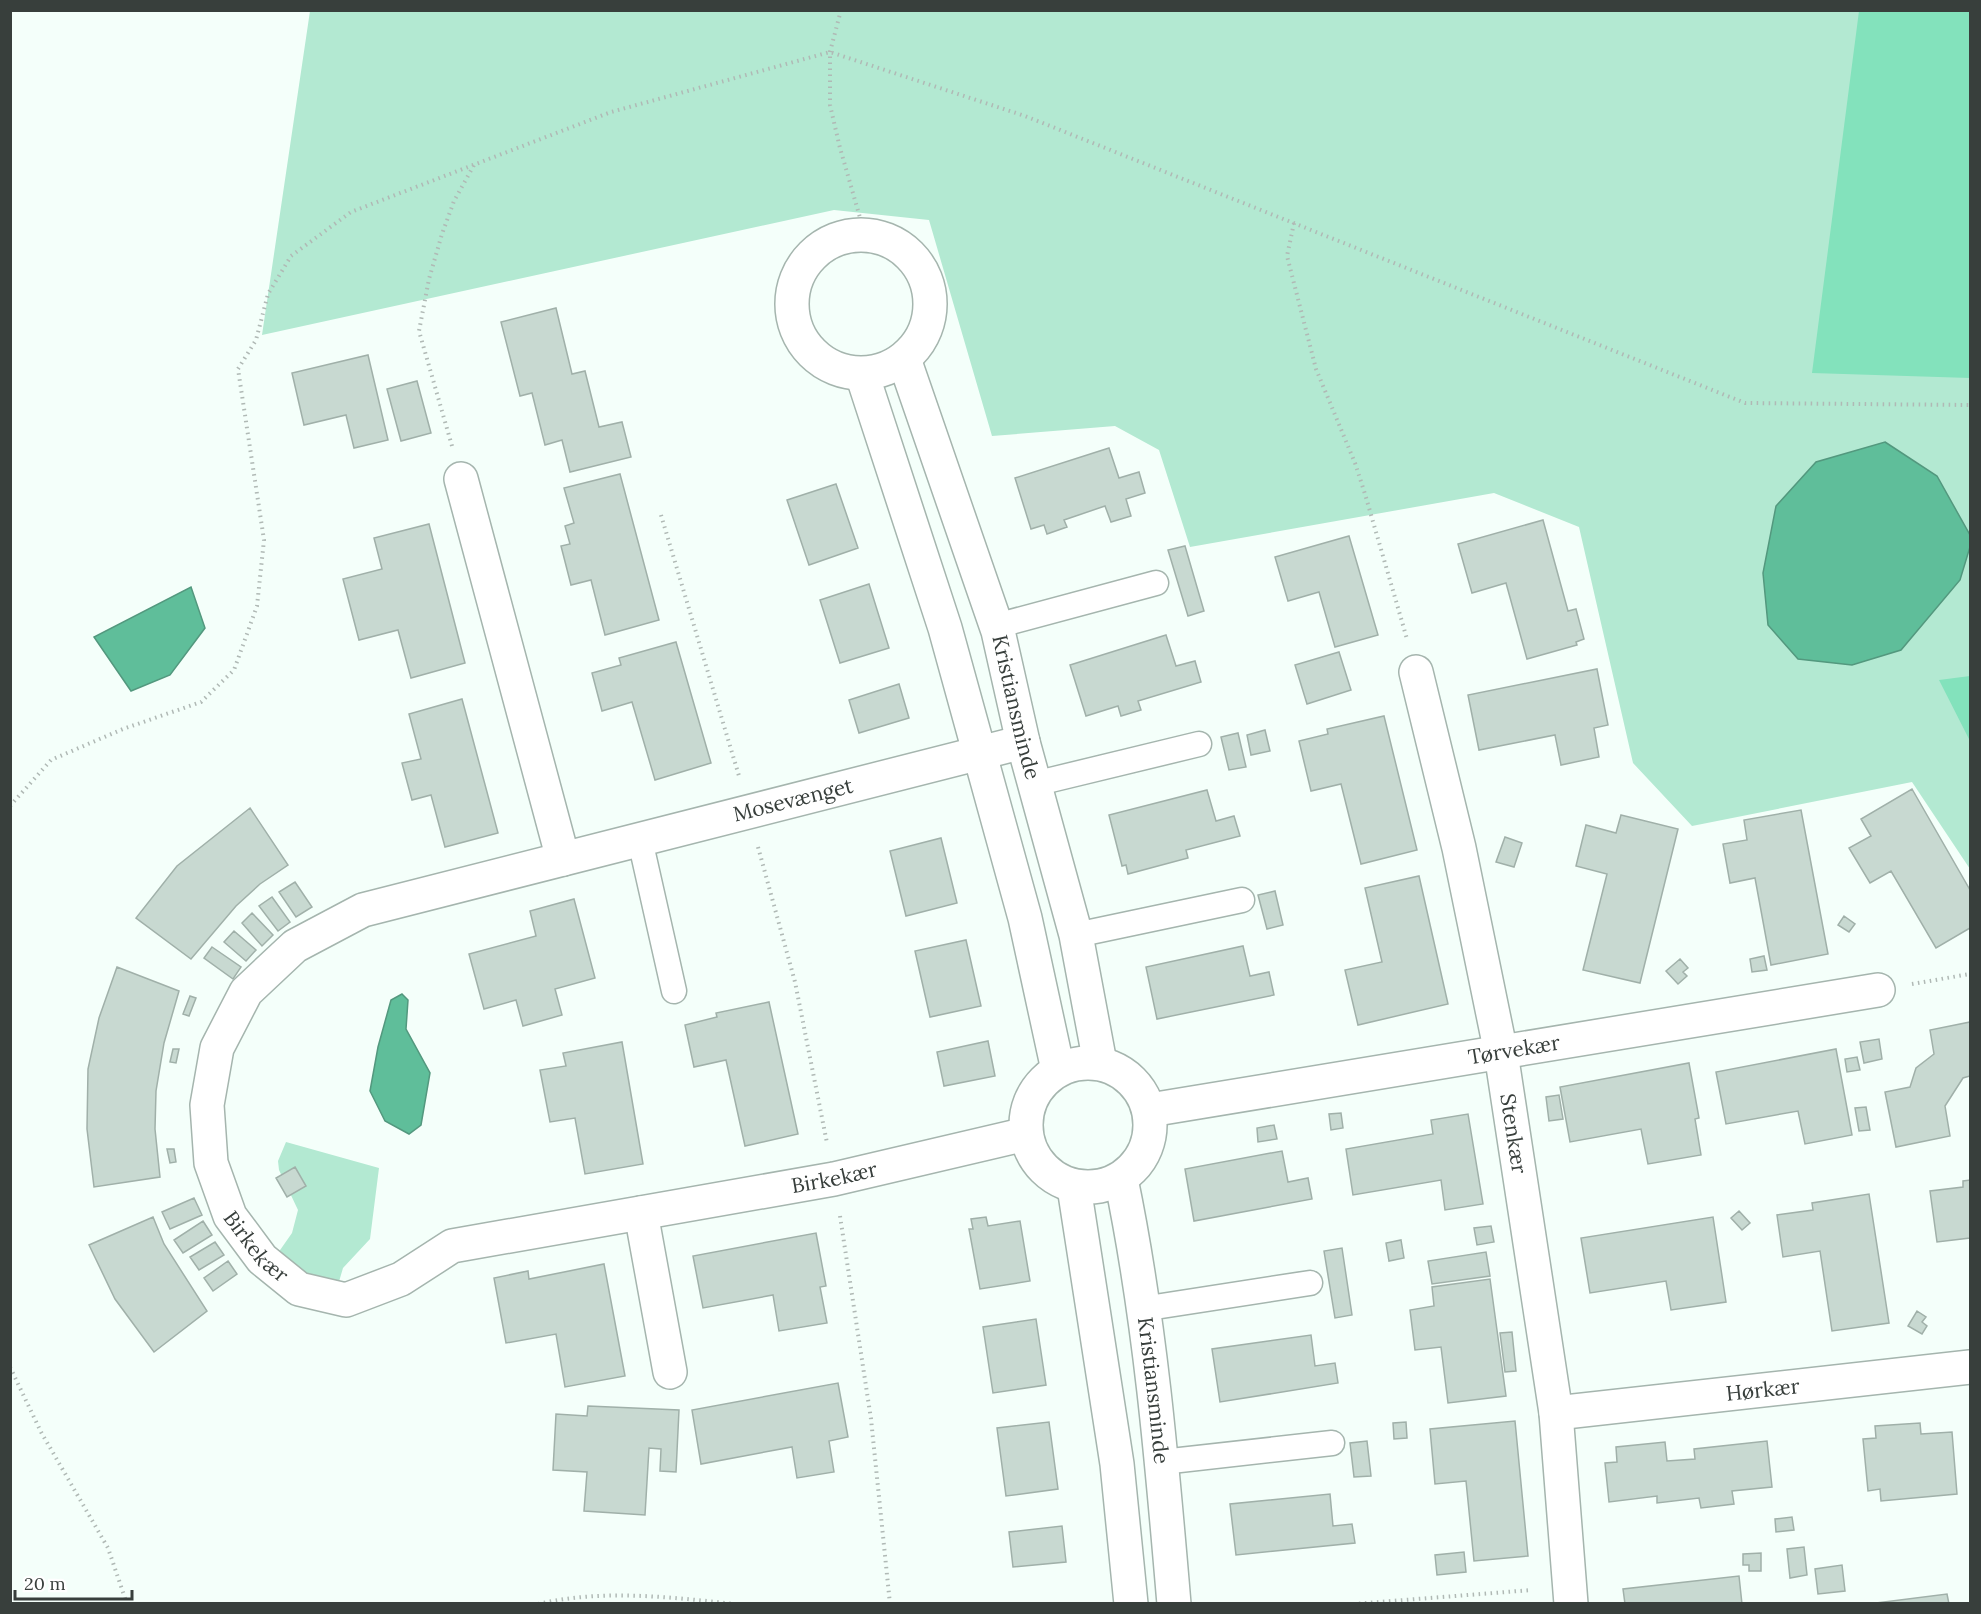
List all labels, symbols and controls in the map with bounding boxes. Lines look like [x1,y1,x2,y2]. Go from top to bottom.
street label: Kristiansminde [986,632,1047,782]
street label: Mosevænget [730,771,857,827]
street label: Tørvekær [1466,1029,1562,1070]
street label: Stenkær [1494,1092,1533,1176]
street label: Birkekær [789,1155,880,1199]
street label: Birkekær [218,1205,294,1288]
street label: Kristiansminde [1132,1315,1176,1465]
street label: Hørkær [1724,1372,1801,1407]
scale bar [15,1563,132,1601]
text: 20 m [24,1572,66,1595]

